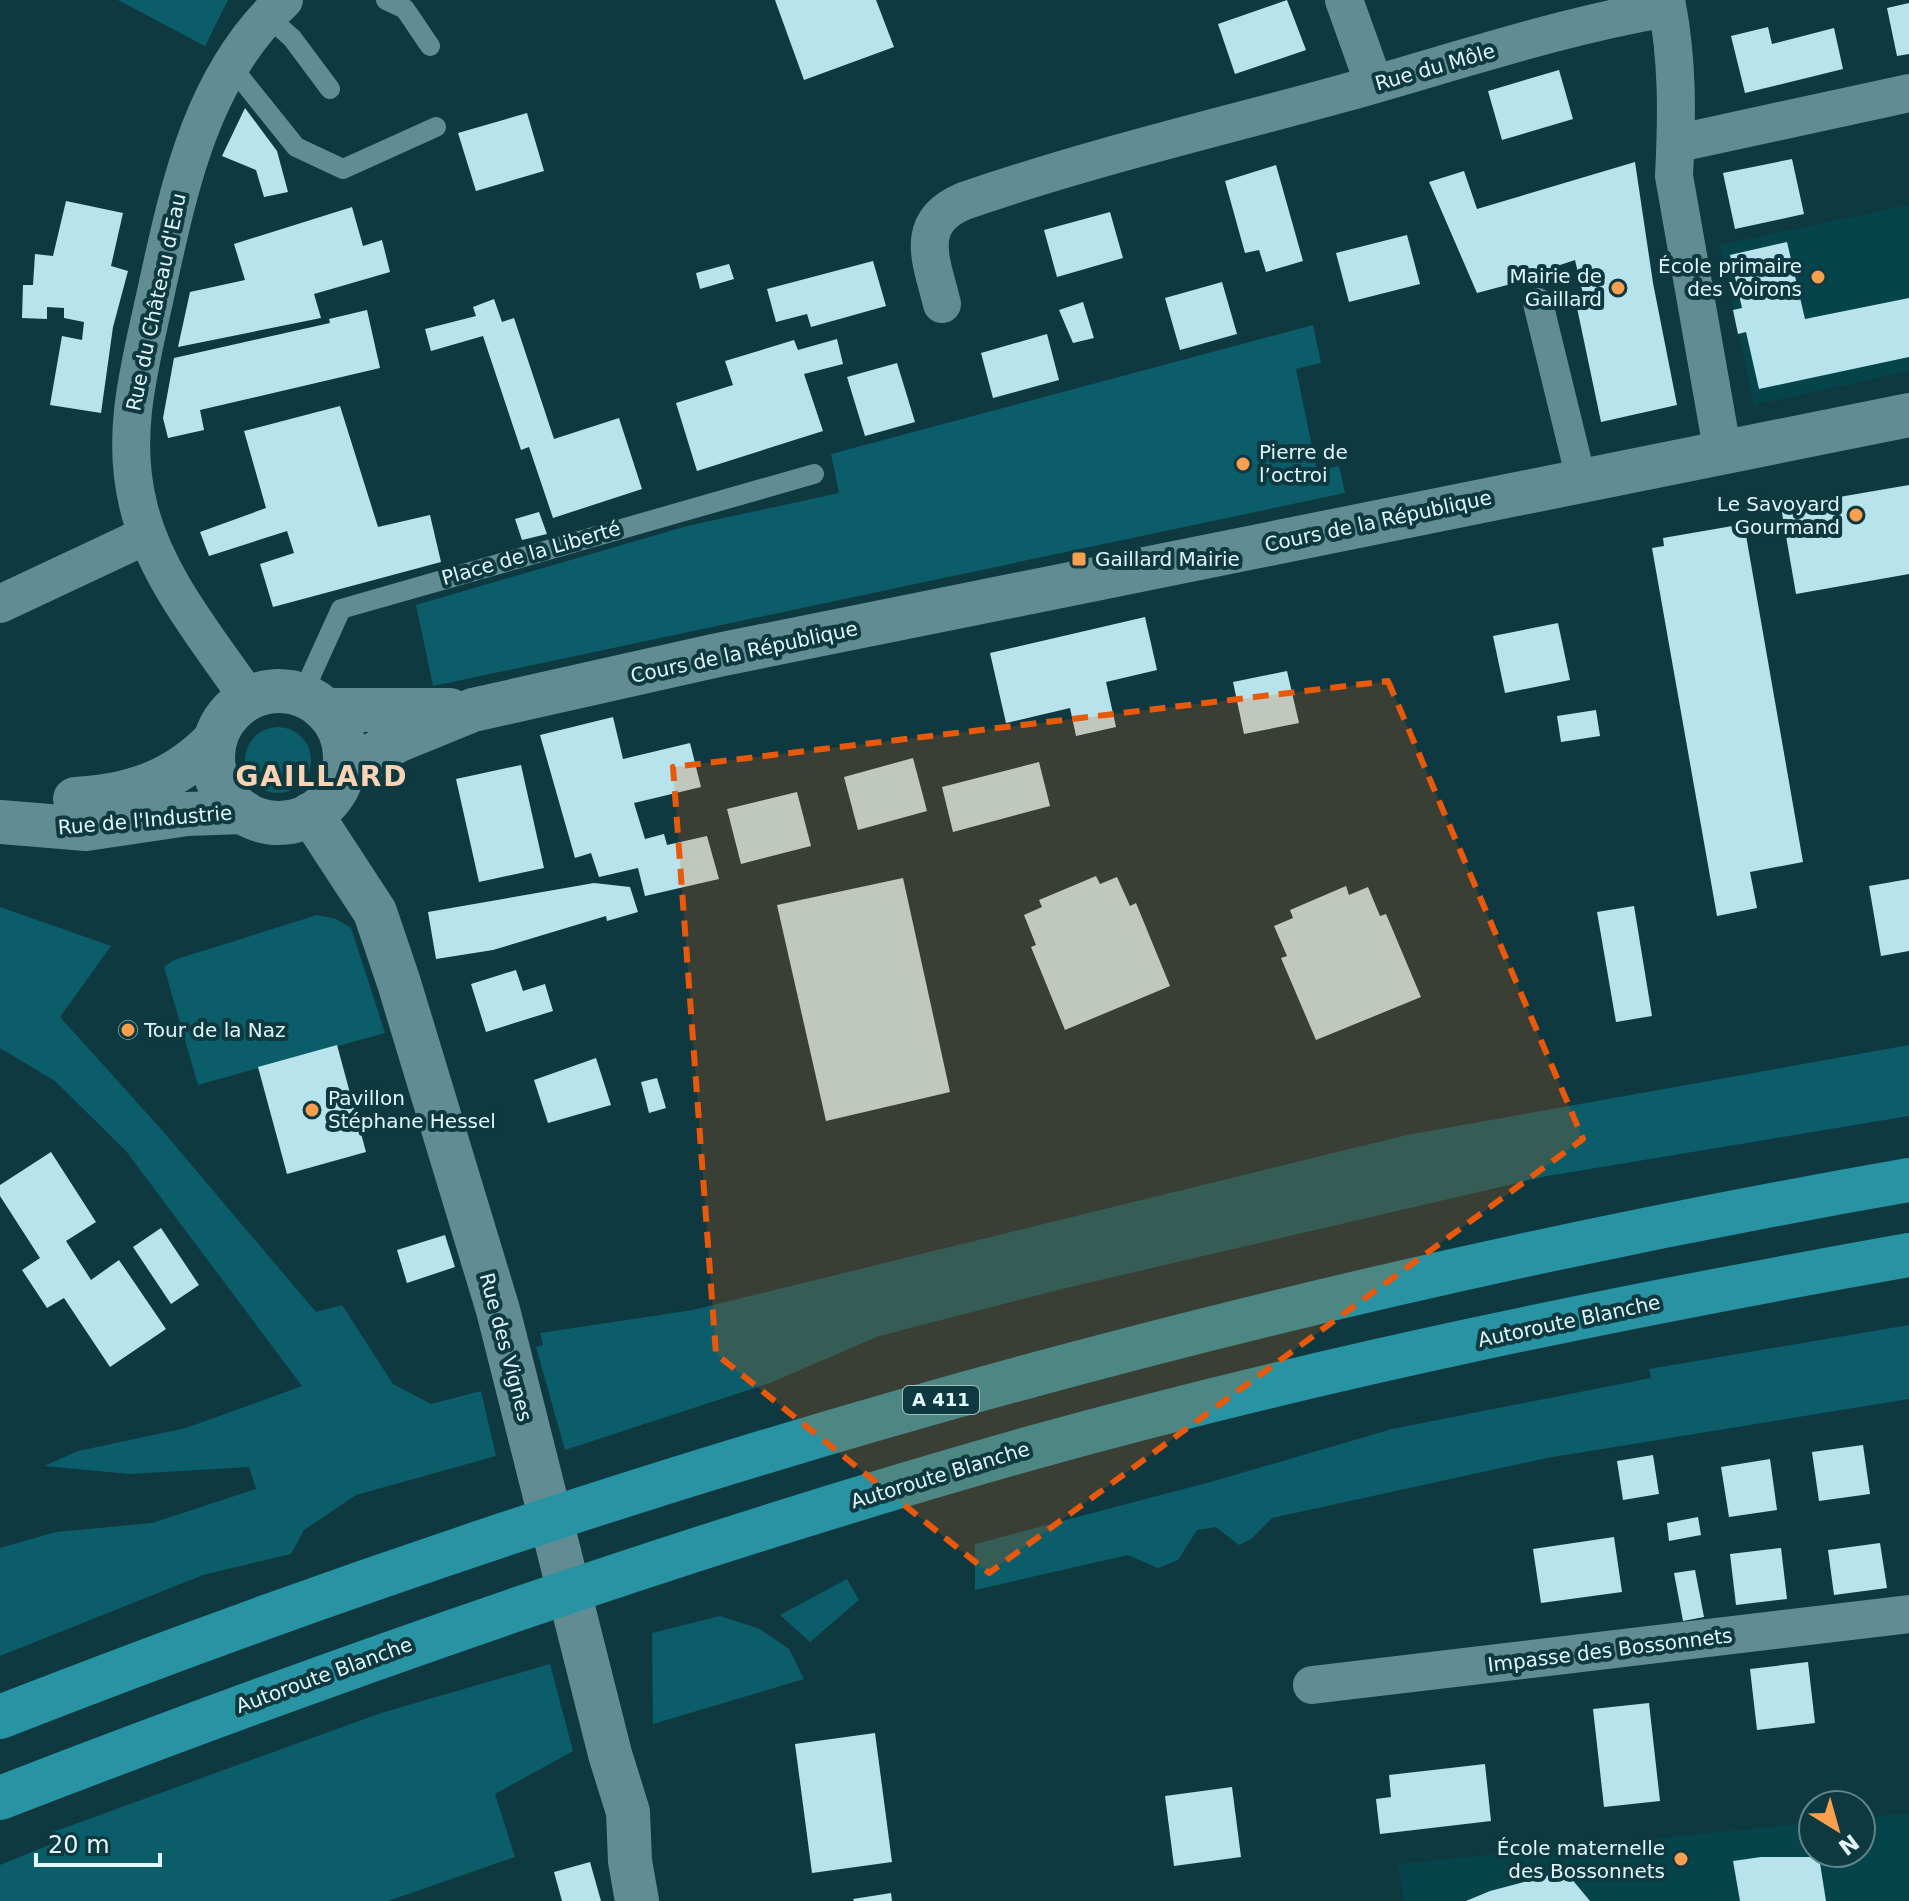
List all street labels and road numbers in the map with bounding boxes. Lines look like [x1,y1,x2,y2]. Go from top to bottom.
street label: Rue du Môle [1372,38,1498,96]
street label: Rue du Château d'Eau [121,191,191,413]
street label: Cours de la République [1262,485,1494,557]
street label: Place de la Liberté [439,516,623,590]
street label: Cours de la République [628,616,860,688]
street label: Rue de l'Industrie [57,800,233,840]
street label: Rue des Vignes [475,1270,537,1424]
street label: Autoroute Blanche [1476,1290,1662,1352]
road number: A 411 [903,1386,979,1414]
street label: Autoroute Blanche [848,1436,1032,1514]
street label: Impasse des Bossonnets [1486,1623,1734,1677]
street label: Autoroute Blanche [233,1632,415,1718]

